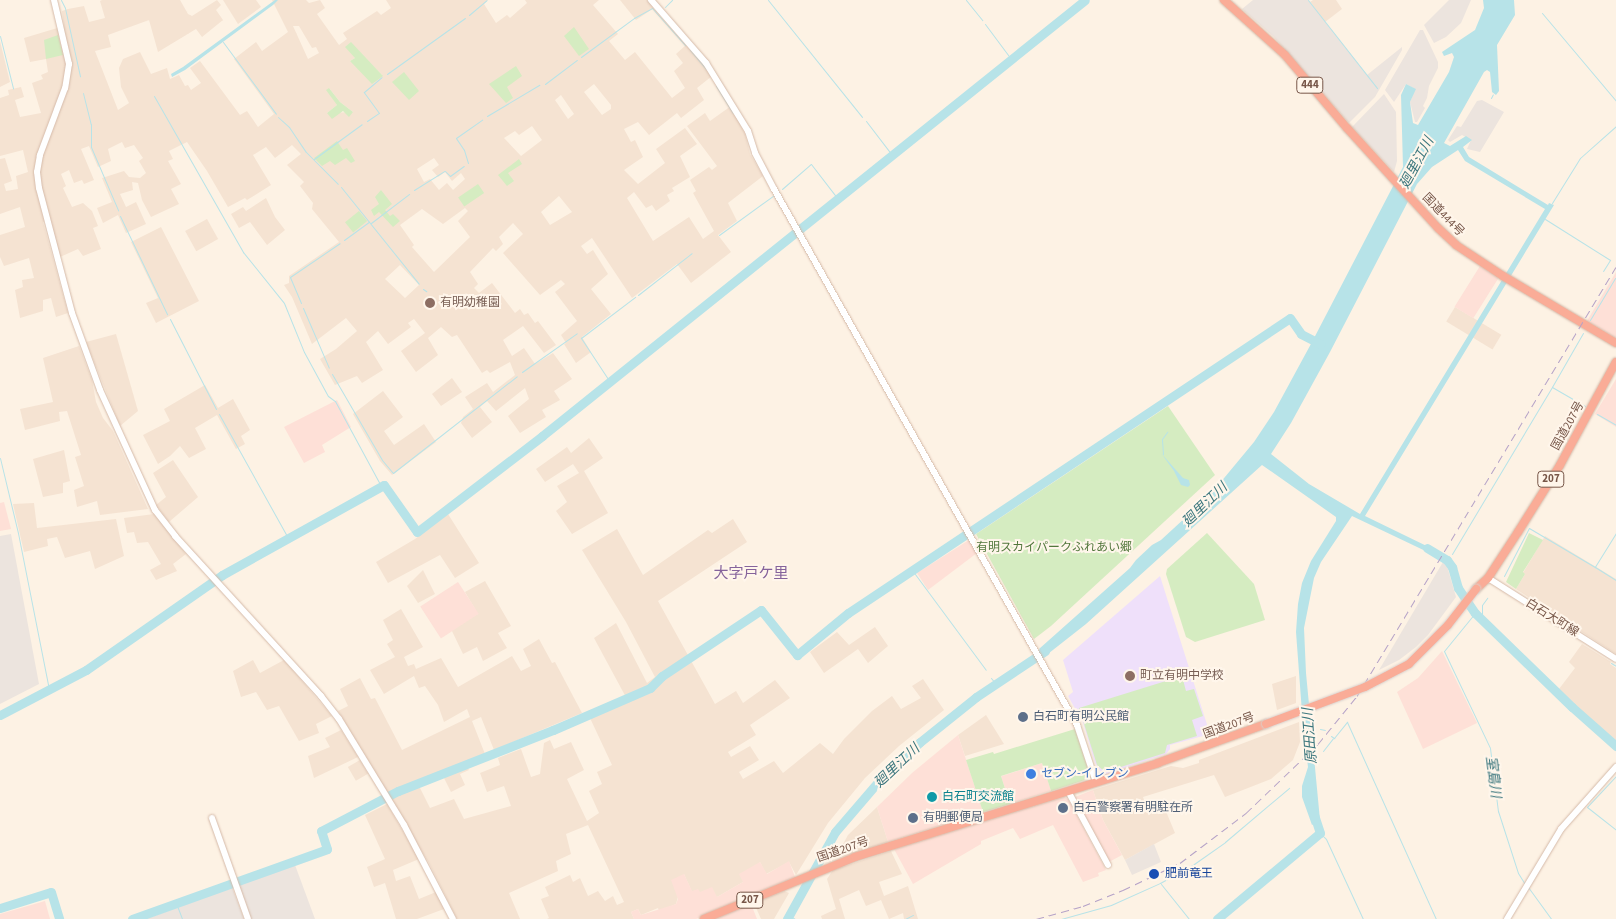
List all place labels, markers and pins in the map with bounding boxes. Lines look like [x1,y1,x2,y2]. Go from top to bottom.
place label: 有明幼稚園 [440,296,500,310]
marker: 有明幼稚園 [424,297,436,309]
place label: 町立有明中学校 [1140,669,1224,683]
marker: 町立有明中学校 [1124,670,1136,682]
place label: 白石町有明公民館 [1033,710,1129,724]
marker: 白石町有明公民館 [1017,711,1029,723]
place label: セブン-イレブン [1041,767,1129,781]
marker: セブン-イレブン [1025,768,1037,780]
place label: 白石町交流館 [942,790,1014,804]
marker: 白石町交流館 [926,791,938,803]
place label: 白石警察署有明駐在所 [1073,801,1193,815]
marker: 白石警察署有明駐在所 [1057,802,1069,814]
place label: 有明郵便局 [923,811,983,825]
marker: 有明郵便局 [907,812,919,824]
marker: 肥前竜王 [1147,867,1161,881]
place label: 肥前竜王 [1165,867,1213,881]

